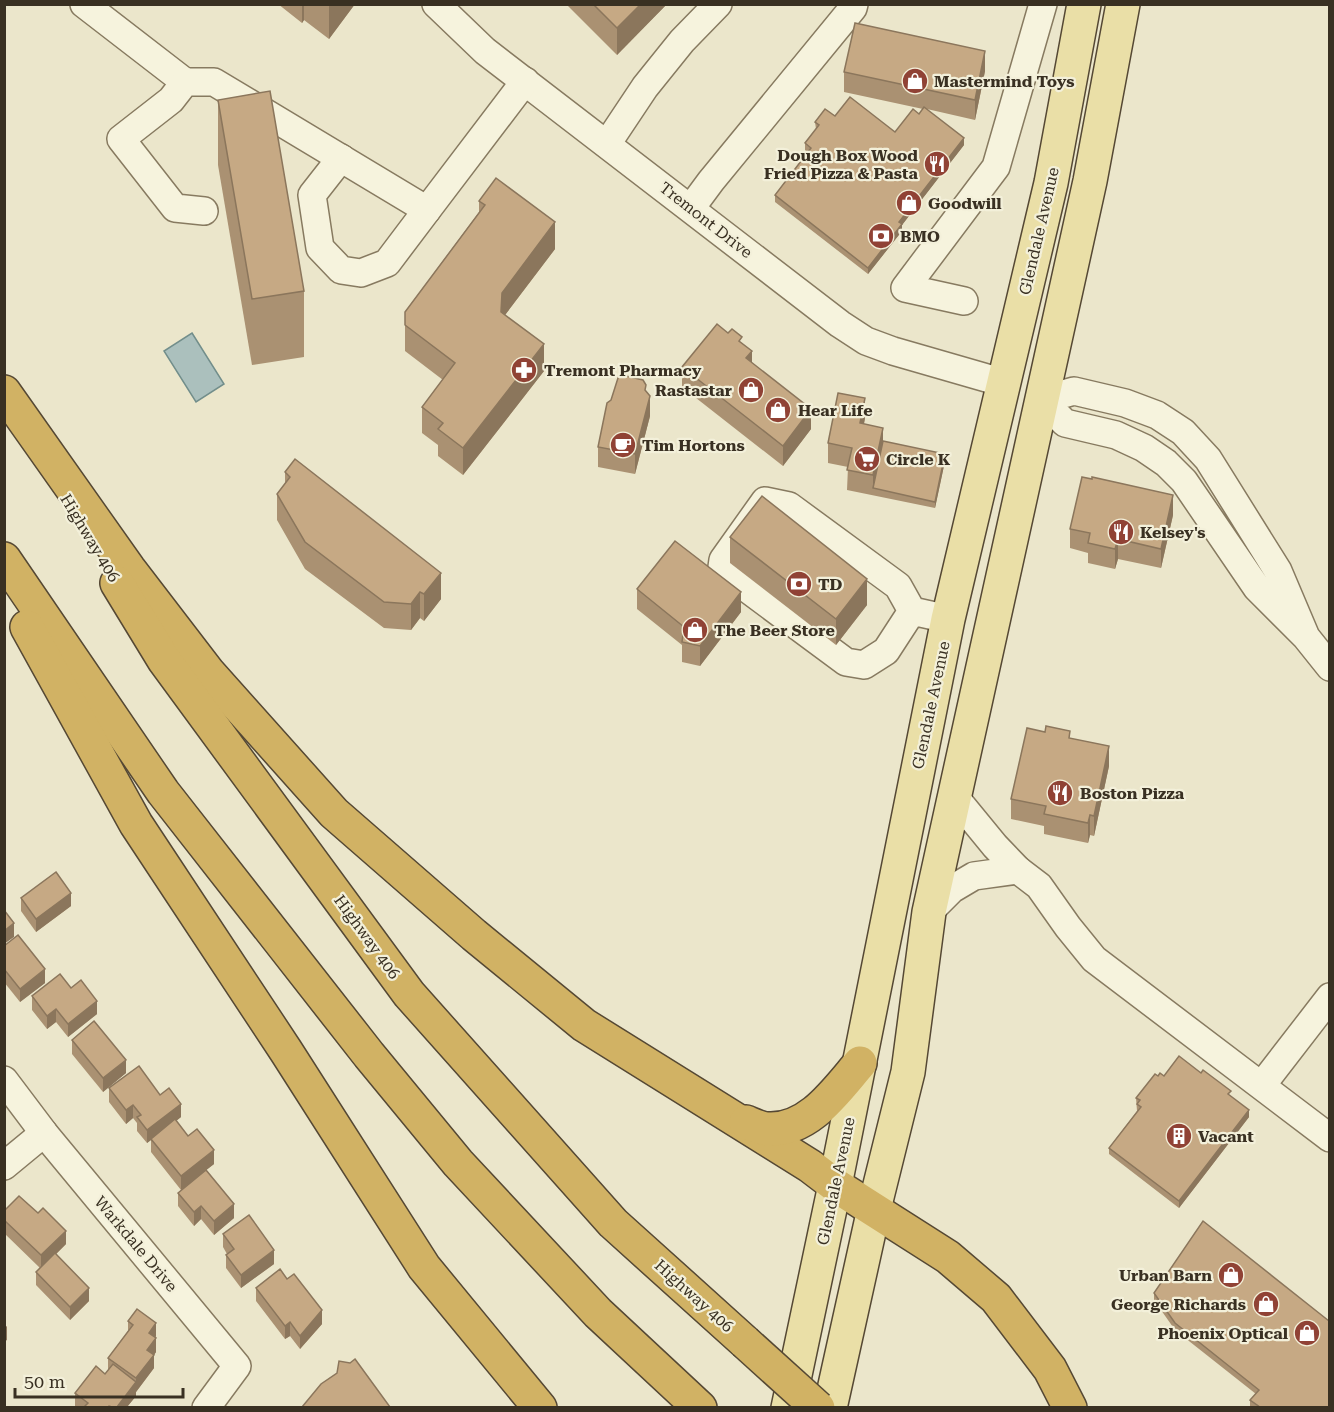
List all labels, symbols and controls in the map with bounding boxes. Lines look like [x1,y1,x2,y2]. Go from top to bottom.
shop icon: Mastermind Toys [900,66,930,96]
place label: Mastermind Toys [934,72,1075,91]
place label: Dough Box Wood Fried Pizza & Pasta [764,146,919,183]
restaurant icon: Dough Box Wood Fried Pizza & Pasta [922,149,952,179]
street label: Glendale Avenue [1015,165,1063,297]
street label: Tremont Drive [656,178,756,262]
shop icon: Goodwill [894,188,924,218]
place label: Goodwill [928,194,1002,213]
bank icon: BMO [866,221,896,251]
place label: BMO [900,227,940,246]
pharmacy icon: Tremont Pharmacy [509,355,539,385]
place label: Tremont Pharmacy [544,361,702,380]
shop icon: Rastastar [736,375,766,405]
place label: Rastastar [655,381,732,400]
shop icon: Hear Life [763,395,793,425]
place label: Hear Life [798,401,873,420]
cafe icon: Tim Hortons [608,430,638,460]
place label: Tim Hortons [642,436,745,455]
supermarket icon: Circle K [852,444,882,474]
place label: Circle K [886,450,951,469]
street label: Highway 406 [56,491,124,585]
restaurant icon: Kelsey's [1106,517,1136,547]
place label: Kelsey's [1140,523,1206,542]
bank icon: TD [784,569,814,599]
place label: TD [818,575,843,594]
shop icon: The Beer Store [680,615,710,645]
place label: The Beer Store [714,621,835,640]
street label: Glendale Avenue [908,639,954,771]
restaurant icon: Boston Pizza [1045,778,1075,808]
place label: Boston Pizza [1080,784,1185,803]
street label: Highway 406 [330,891,404,983]
street label: Glendale Avenue [813,1115,859,1247]
building icon: Vacant [1164,1121,1194,1151]
place label: Vacant [1198,1127,1254,1146]
street label: Warkdale Drive [90,1192,182,1296]
street label: Highway 406 [651,1256,737,1336]
shop icon: Urban Barn [1216,1260,1246,1290]
place label: Urban Barn [1119,1266,1212,1285]
shop icon: George Richards [1251,1289,1281,1319]
place label: George Richards [1111,1295,1246,1314]
shop icon: Phoenix Optical [1292,1318,1322,1348]
place label: Phoenix Optical [1157,1324,1289,1343]
scale bar [15,1361,183,1399]
text: 50 m [24,1371,65,1392]

